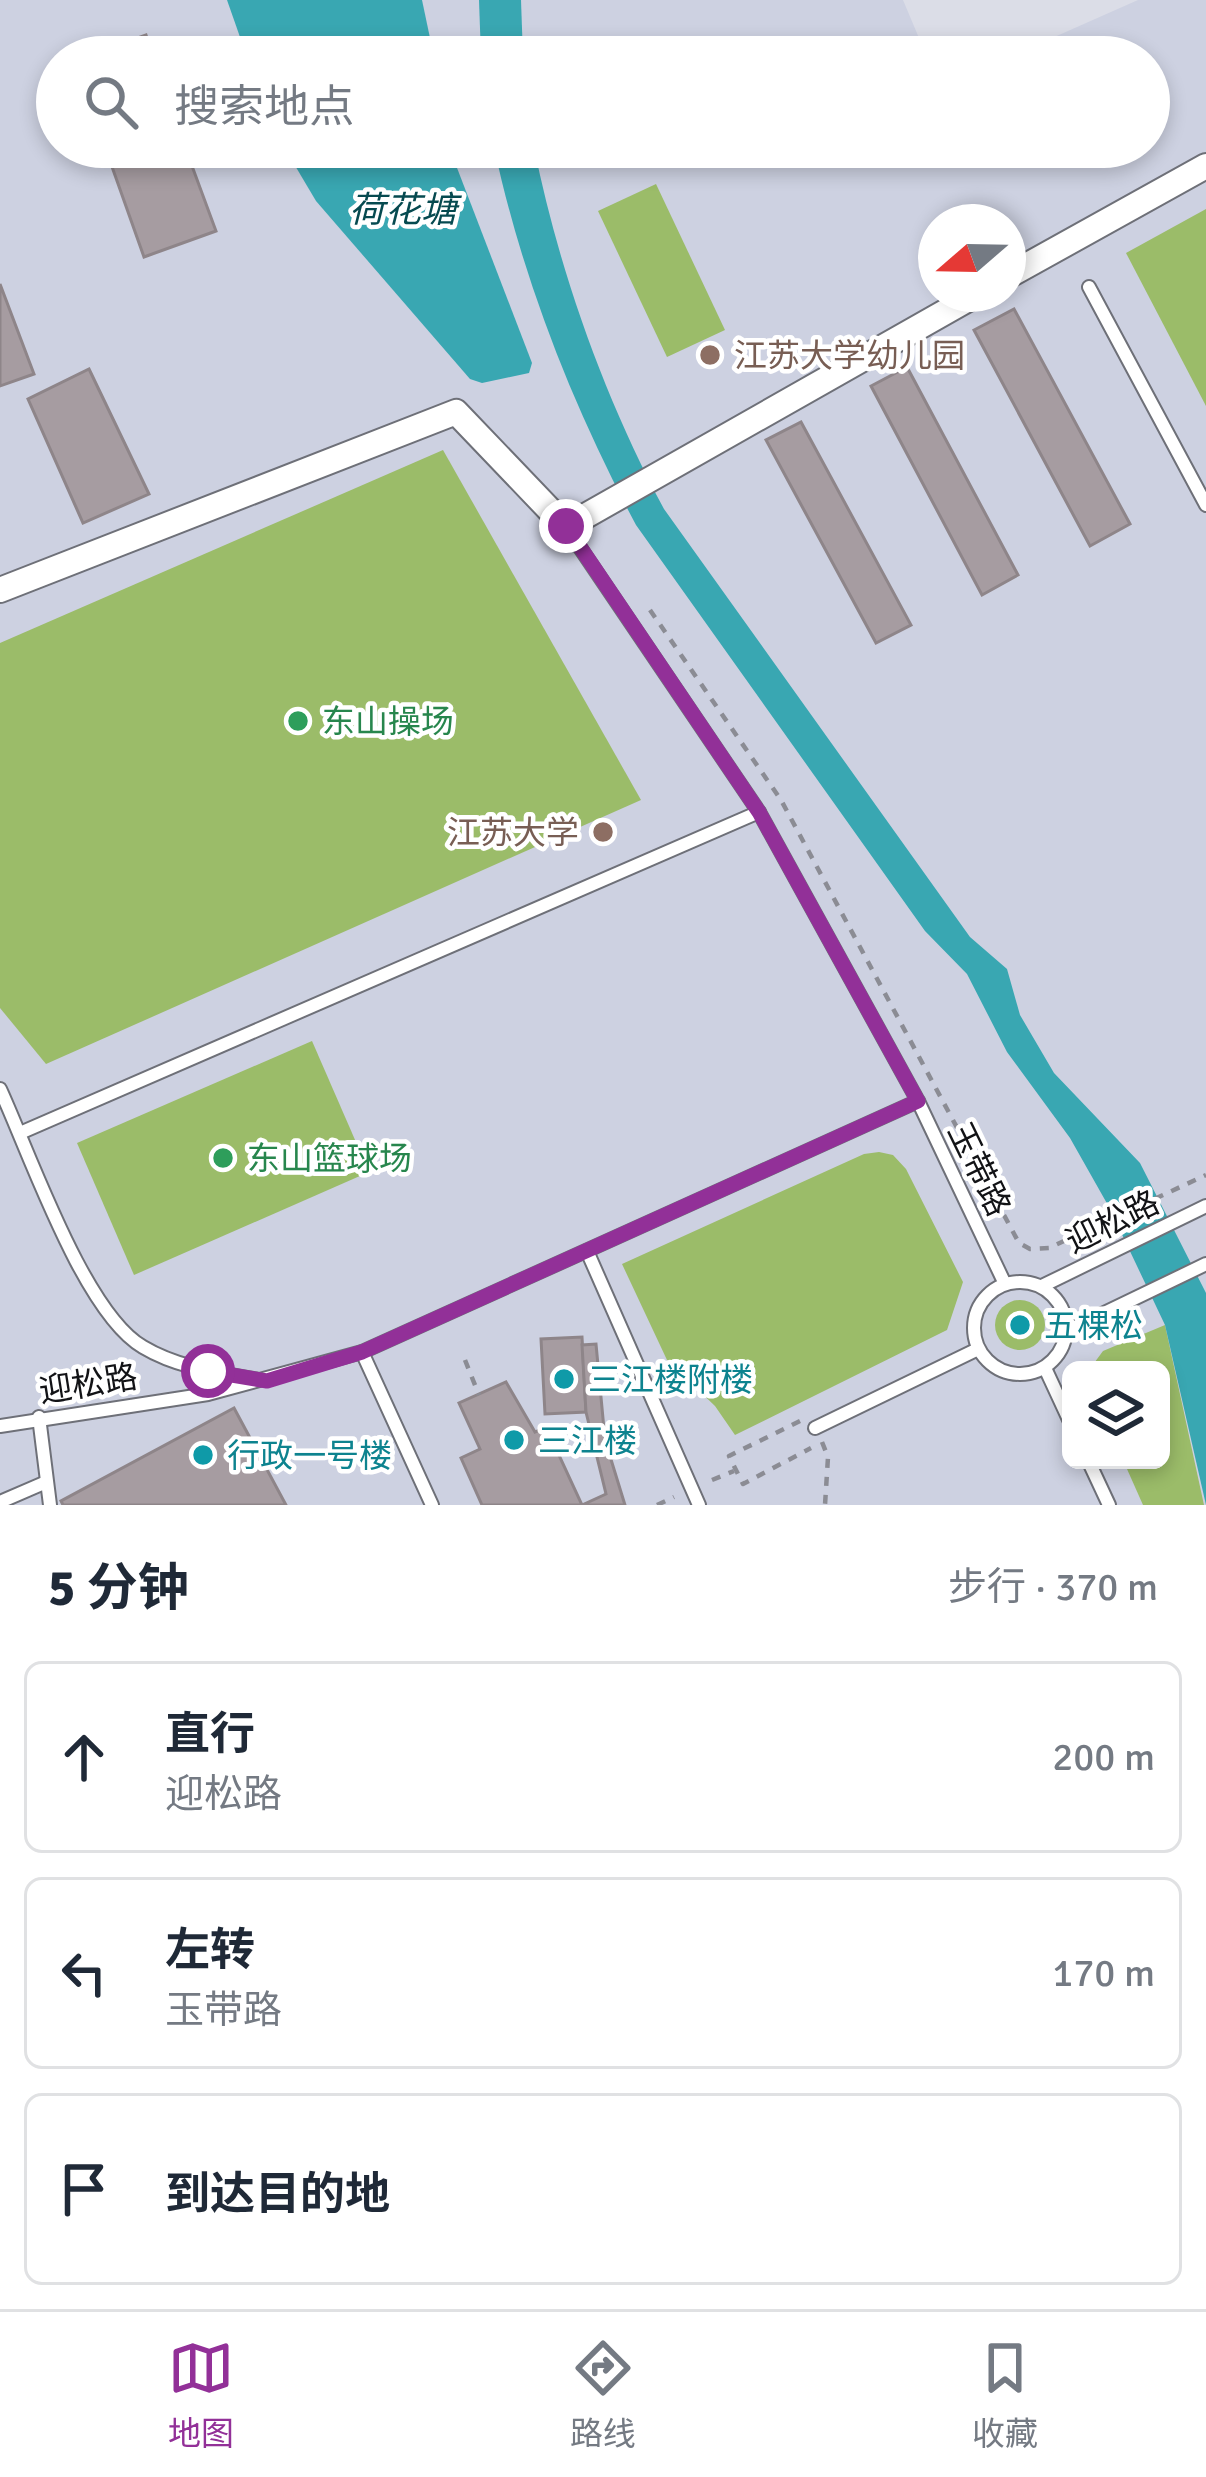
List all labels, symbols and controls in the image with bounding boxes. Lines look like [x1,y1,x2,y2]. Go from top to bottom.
search box [36,36,1170,168]
icon: search [78,69,144,135]
text: 搜索地点 [174,80,354,135]
water label: 荷花塘 [349,188,462,233]
north arrow [918,204,1026,312]
place label: 江苏大学幼儿园 [734,336,965,377]
marker: 江苏大学幼儿园 [697,342,723,368]
route end [539,499,593,553]
place label: 东山操场 [322,702,454,743]
marker: 东山操场 [285,708,311,734]
place label: 江苏大学 [447,813,579,854]
marker: 江苏大学 [590,819,616,845]
street label: 玉带路 [939,1116,1019,1223]
place label: 东山篮球场 [247,1139,412,1180]
marker: 东山篮球场 [210,1145,236,1171]
street label: 迎松路 [1059,1182,1166,1262]
place label: 五棵松 [1044,1306,1143,1347]
marker: 五棵松 [1007,1312,1033,1338]
route start [181,1344,235,1398]
street label: 迎松路 [36,1356,140,1412]
place label: 三江楼附楼 [588,1360,753,1401]
map controls [1062,1361,1170,1469]
button: layers [1062,1361,1170,1469]
marker: 三江楼附楼 [551,1366,577,1392]
place label: 三江楼 [538,1421,637,1462]
marker: 三江楼 [501,1427,527,1453]
place label: 行政一号楼 [227,1436,392,1477]
marker: 行政一号楼 [190,1442,216,1468]
text: 5 分钟 [48,1557,189,1620]
text: 步行 · 370 m [948,1563,1158,1611]
text: 直行 [165,1707,255,1762]
icon: ahead [51,1724,117,1790]
text: 200 m [1052,1733,1155,1781]
text: 迎松路 [165,1770,282,1818]
text: 左转 [165,1923,255,1978]
icon: left [51,1940,117,2006]
text: 170 m [1052,1949,1155,1997]
text: 玉带路 [165,1986,282,2034]
icon: arrive [51,2156,117,2222]
text: 到达目的地 [165,2167,390,2222]
tab: 地图 [168,2335,234,2455]
tab: 路线 [570,2335,636,2455]
tab: 收藏 [972,2335,1038,2455]

